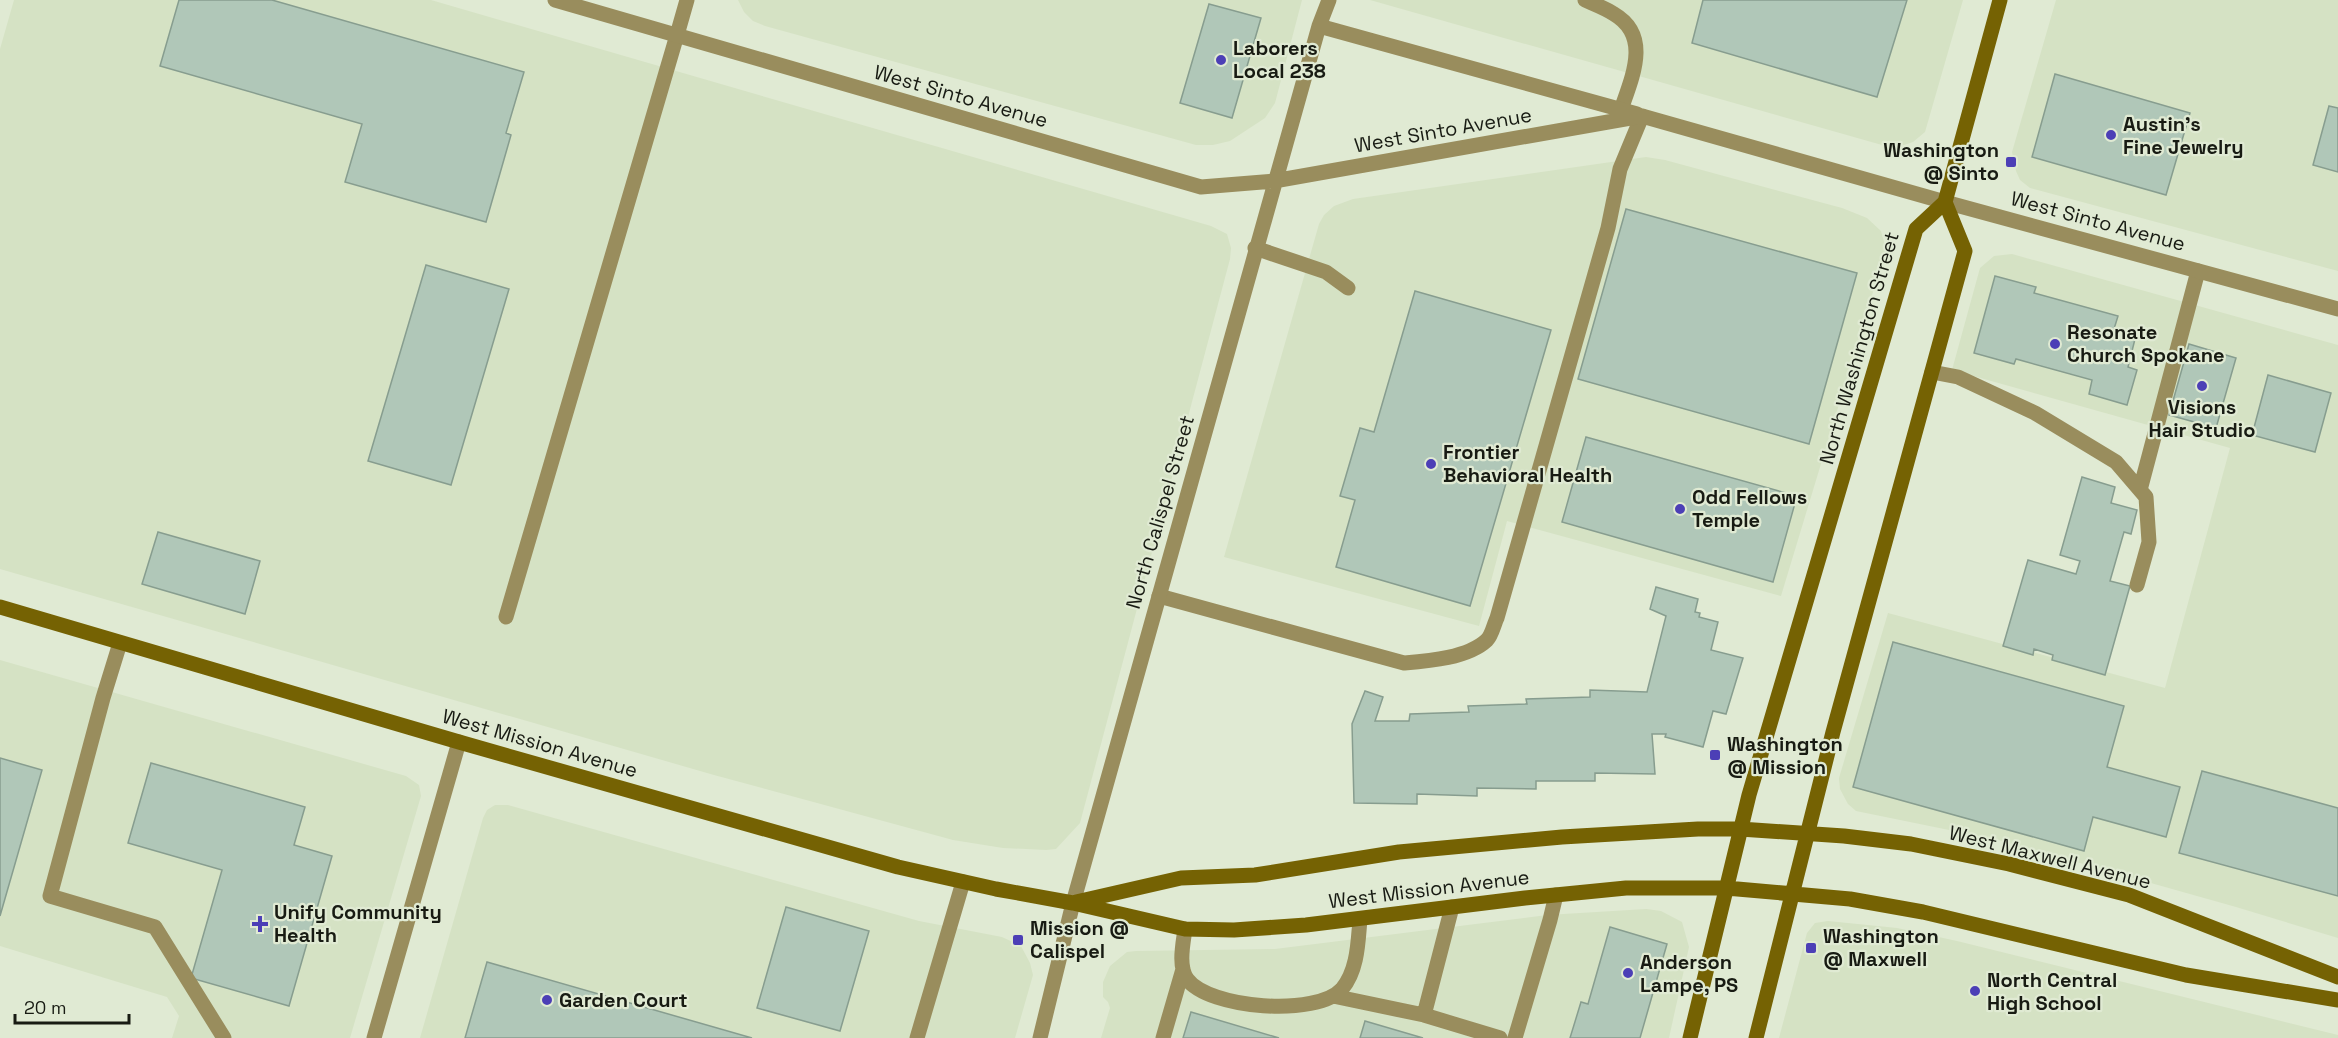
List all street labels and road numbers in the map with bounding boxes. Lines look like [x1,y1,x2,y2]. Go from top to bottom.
street label: West Sinto Avenue [871,59,1051,133]
street label: West Sinto Avenue [1352,102,1534,158]
street label: West Sinto Avenue [2008,185,2188,257]
street label: North Washington Street [1813,229,1905,467]
street label: North Calispel Street [1120,412,1200,612]
street label: West Mission Avenue [439,703,641,783]
street label: West Maxwell Avenue [1946,819,2154,895]
street label: West Mission Avenue [1327,864,1531,914]

